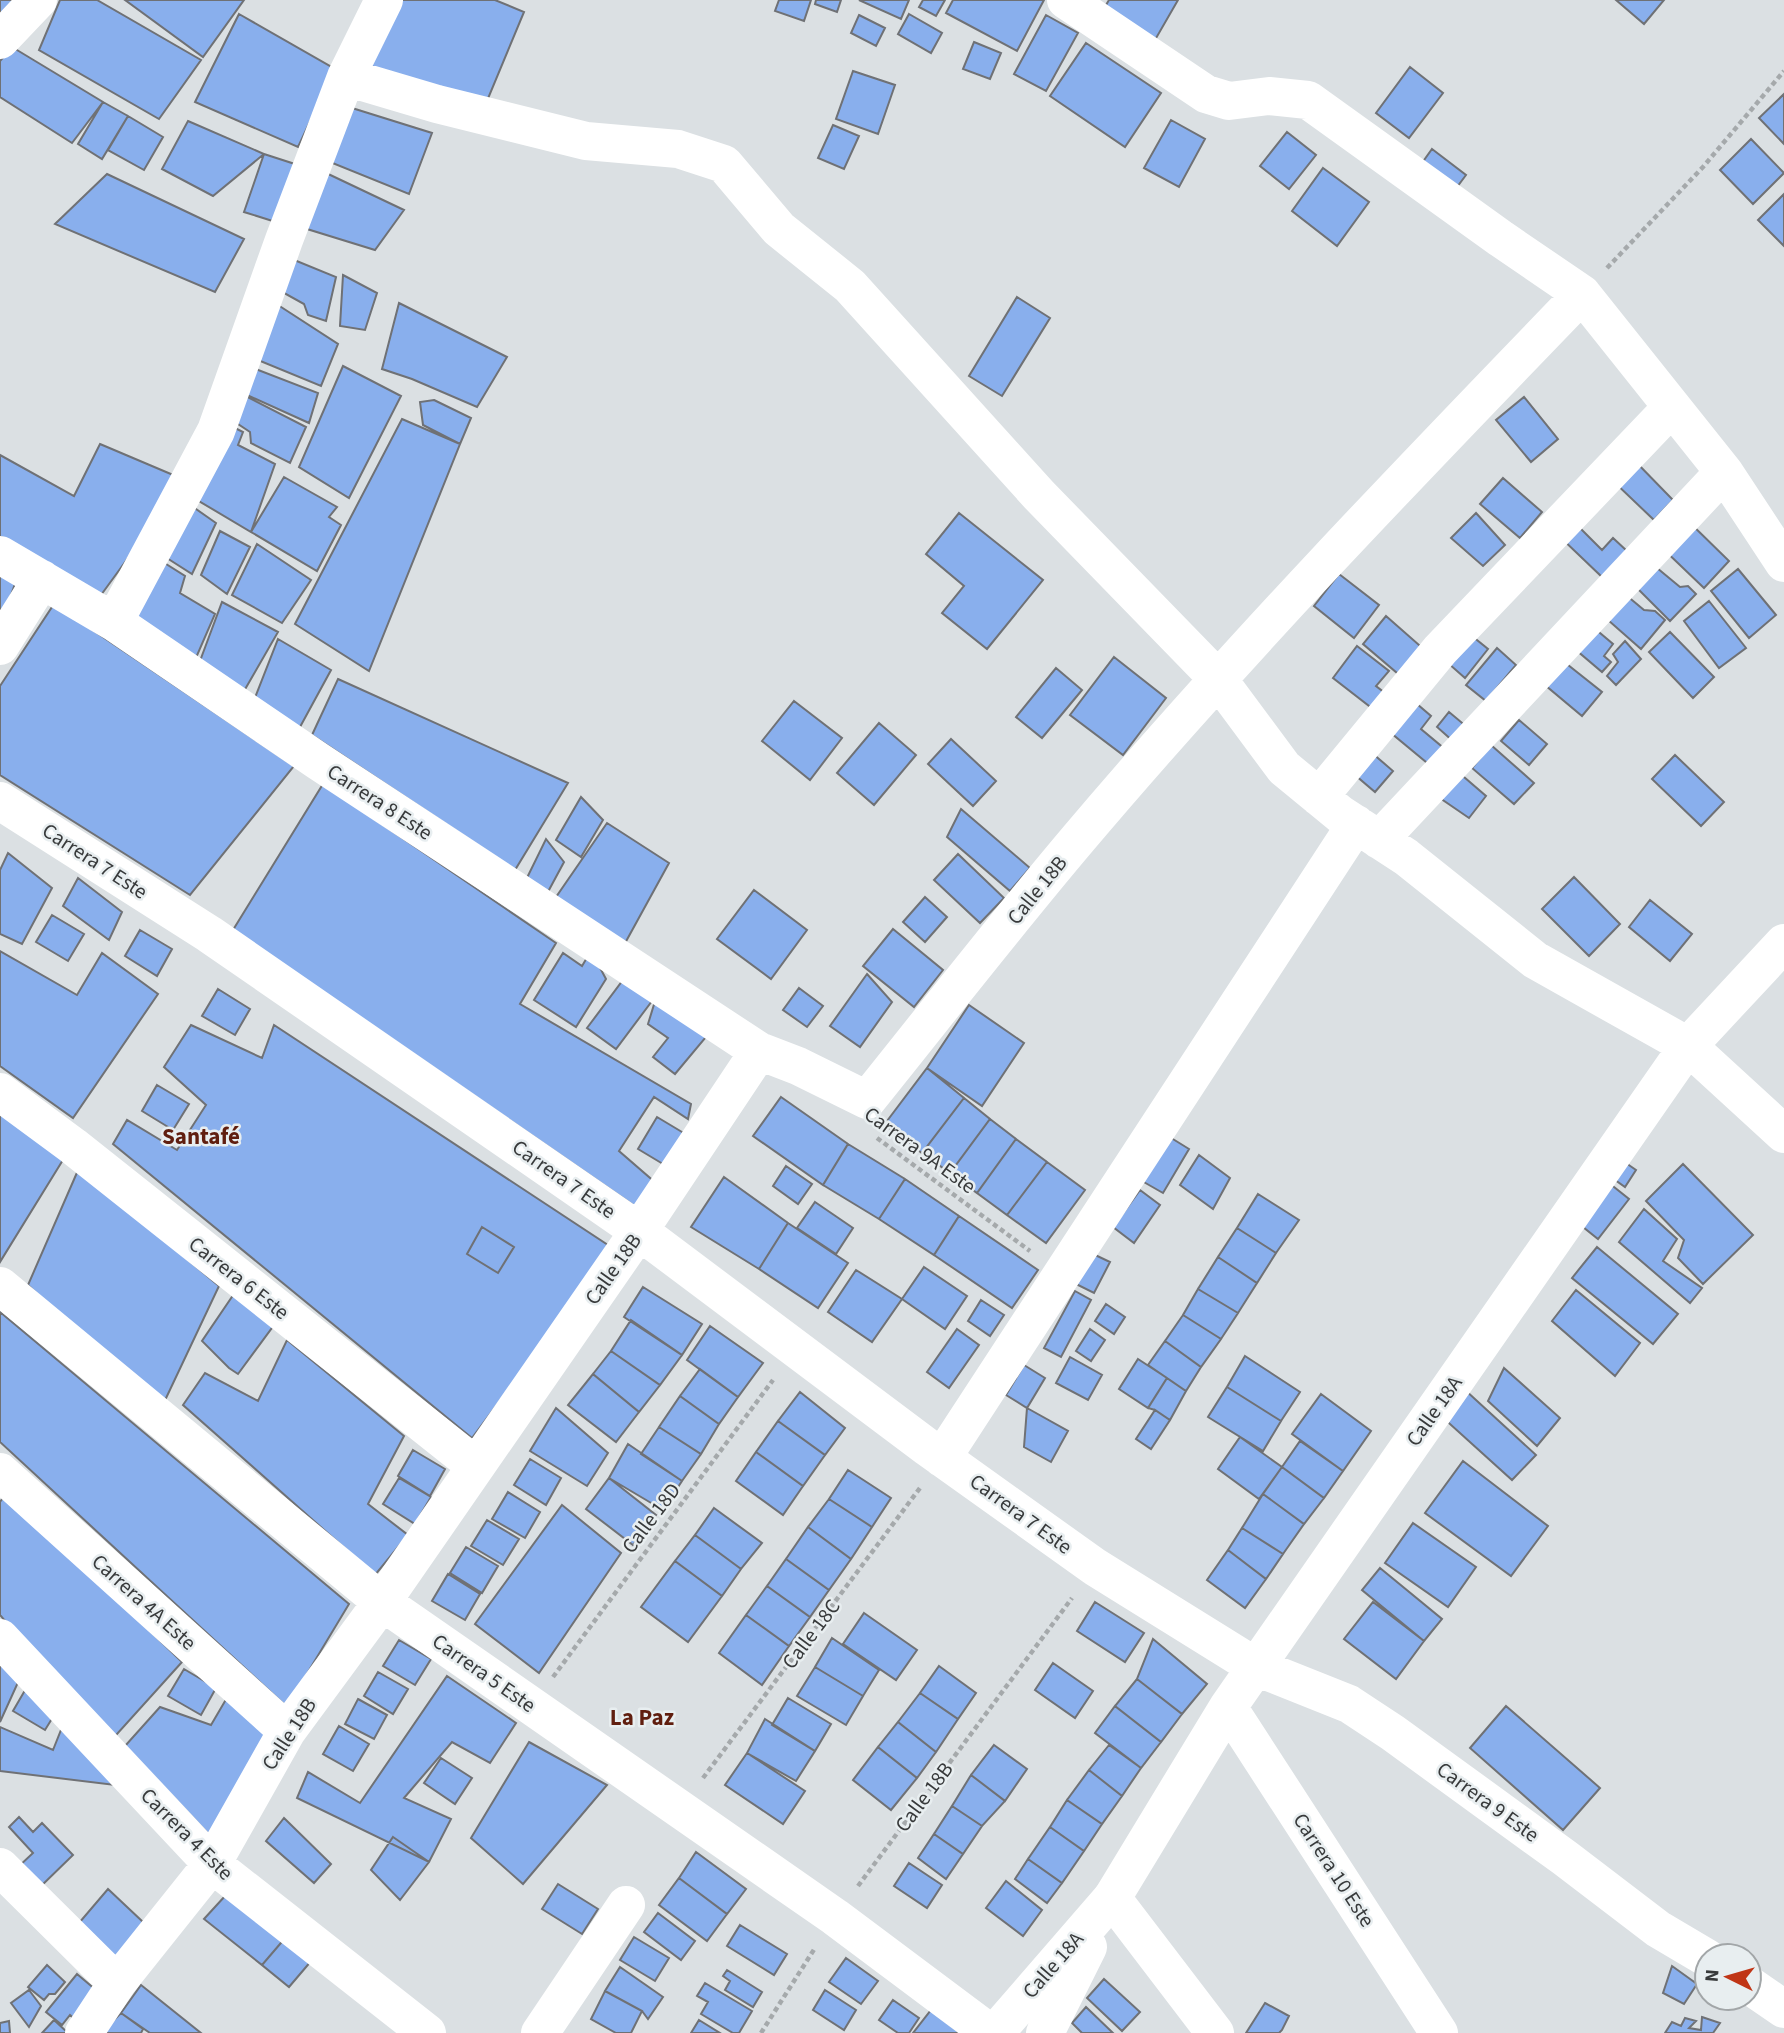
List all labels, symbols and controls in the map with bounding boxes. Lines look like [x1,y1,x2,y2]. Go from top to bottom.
street label: Carrera 8 Este [321,757,439,847]
street label: Carrera 7 Este [36,816,154,906]
street label: Calle 18B [1000,849,1074,931]
street label: Carrera 9A Este [858,1099,982,1201]
district label: Santafé [162,1120,240,1153]
street label: Carrera 7 Este [506,1132,622,1226]
street label: Calle 18B [577,1227,649,1311]
street label: Carrera 6 Este [182,1229,296,1327]
street label: Calle 18A [1399,1369,1470,1452]
street label: Carrera 7 Este [964,1467,1078,1561]
street label: Calle 18D [614,1476,688,1560]
street label: Carrera 4A Este [85,1547,203,1657]
street label: Calle 18C [775,1593,847,1675]
street label: Carrera 5 Este [426,1626,542,1720]
street label: Calle 18B [254,1692,324,1776]
district label: La Paz [610,1701,675,1734]
street label: Carrera 9 Este [1431,1755,1545,1849]
street label: Calle 18B [888,1756,960,1838]
street label: Carrera 4 Este [134,1781,240,1887]
street label: Carrera 10 Este [1286,1807,1382,1933]
street label: Calle 18A [1015,1924,1091,2005]
north arrow [1693,1942,1763,2012]
text: N [1699,1968,1727,1983]

